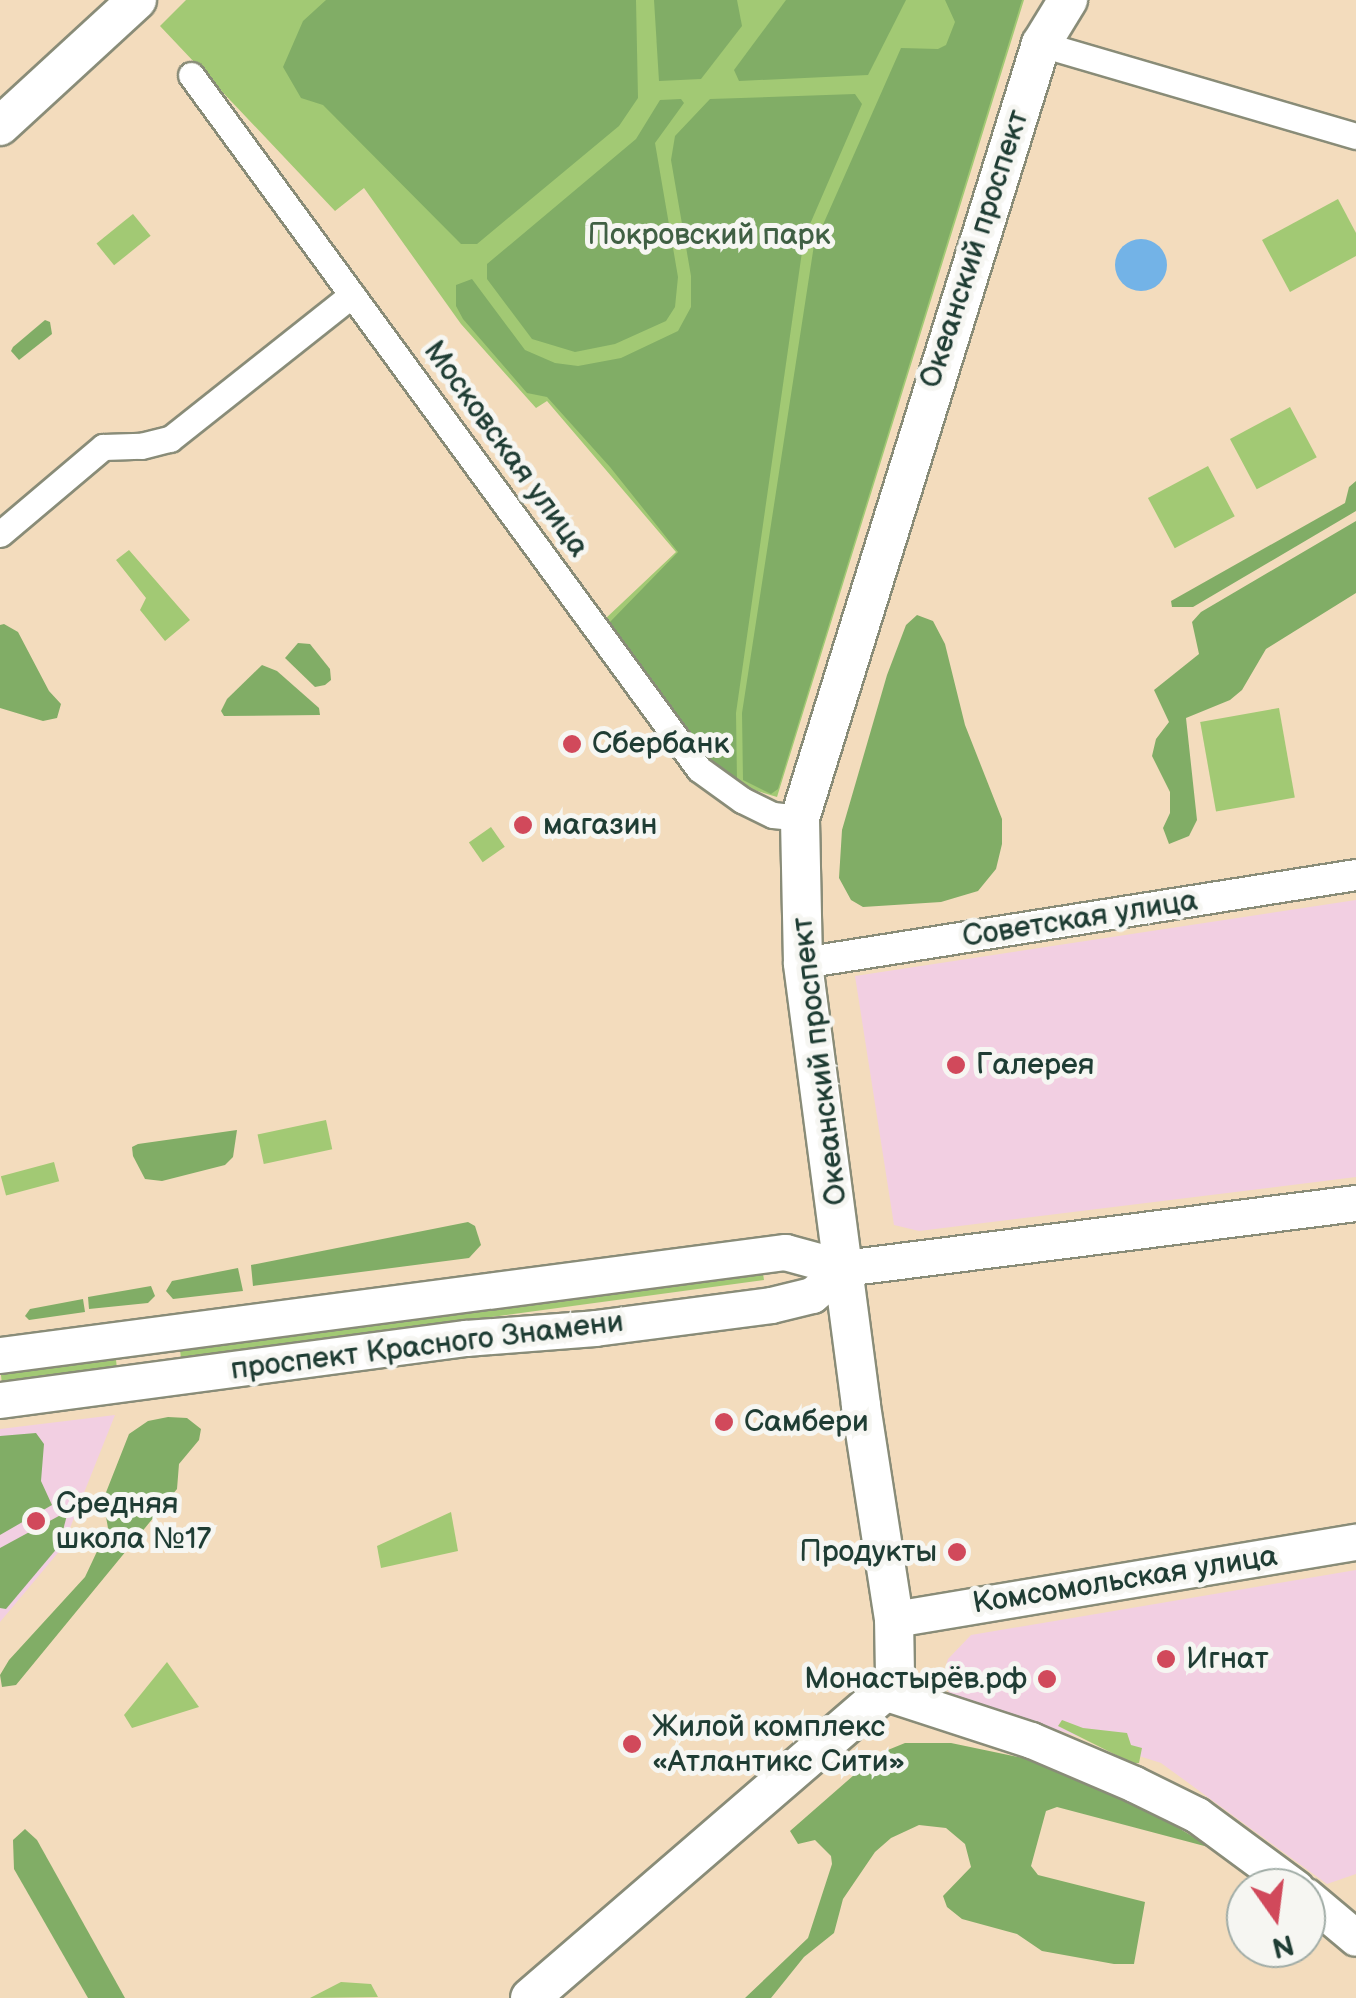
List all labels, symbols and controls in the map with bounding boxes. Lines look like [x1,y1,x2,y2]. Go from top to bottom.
street label: Океанский проспект [913,105,1037,393]
park label: Покровский парк [588,217,830,253]
street label: Московская улица [416,334,596,564]
place label: Сбербанк [592,726,729,762]
marker: Сбербанк [561,733,583,755]
place label: магазин [543,807,657,843]
marker: магазин [512,814,534,836]
street label: Советская улица [960,883,1200,955]
street label: Океанский проспект [784,915,856,1207]
place label: Галерея [976,1047,1094,1083]
marker: Галерея [945,1054,967,1076]
street label: проспект Красного Знамени [229,1304,625,1388]
place label: Самбери [744,1404,869,1440]
marker: Самбери [713,1411,735,1433]
place label: Средняя школа №17 [56,1486,211,1556]
marker: Средняя школа №17 [25,1510,47,1532]
place label: Продукты [799,1534,937,1570]
street label: Комсомольская улица [970,1538,1280,1622]
marker: Продукты [946,1541,968,1563]
place label: Игнат [1186,1641,1269,1677]
marker: Игнат [1155,1648,1177,1670]
place label: Монастырёв.рф [804,1661,1027,1697]
marker: Монастырёв.рф [1036,1668,1058,1690]
place label: Жилой комплекс «Атлантикс Сити» [652,1709,905,1780]
marker: Жилой комплекс «Атлантикс Сити» [621,1733,643,1755]
north arrow [1226,1868,1326,1968]
text: N [1269,1927,1297,1964]

